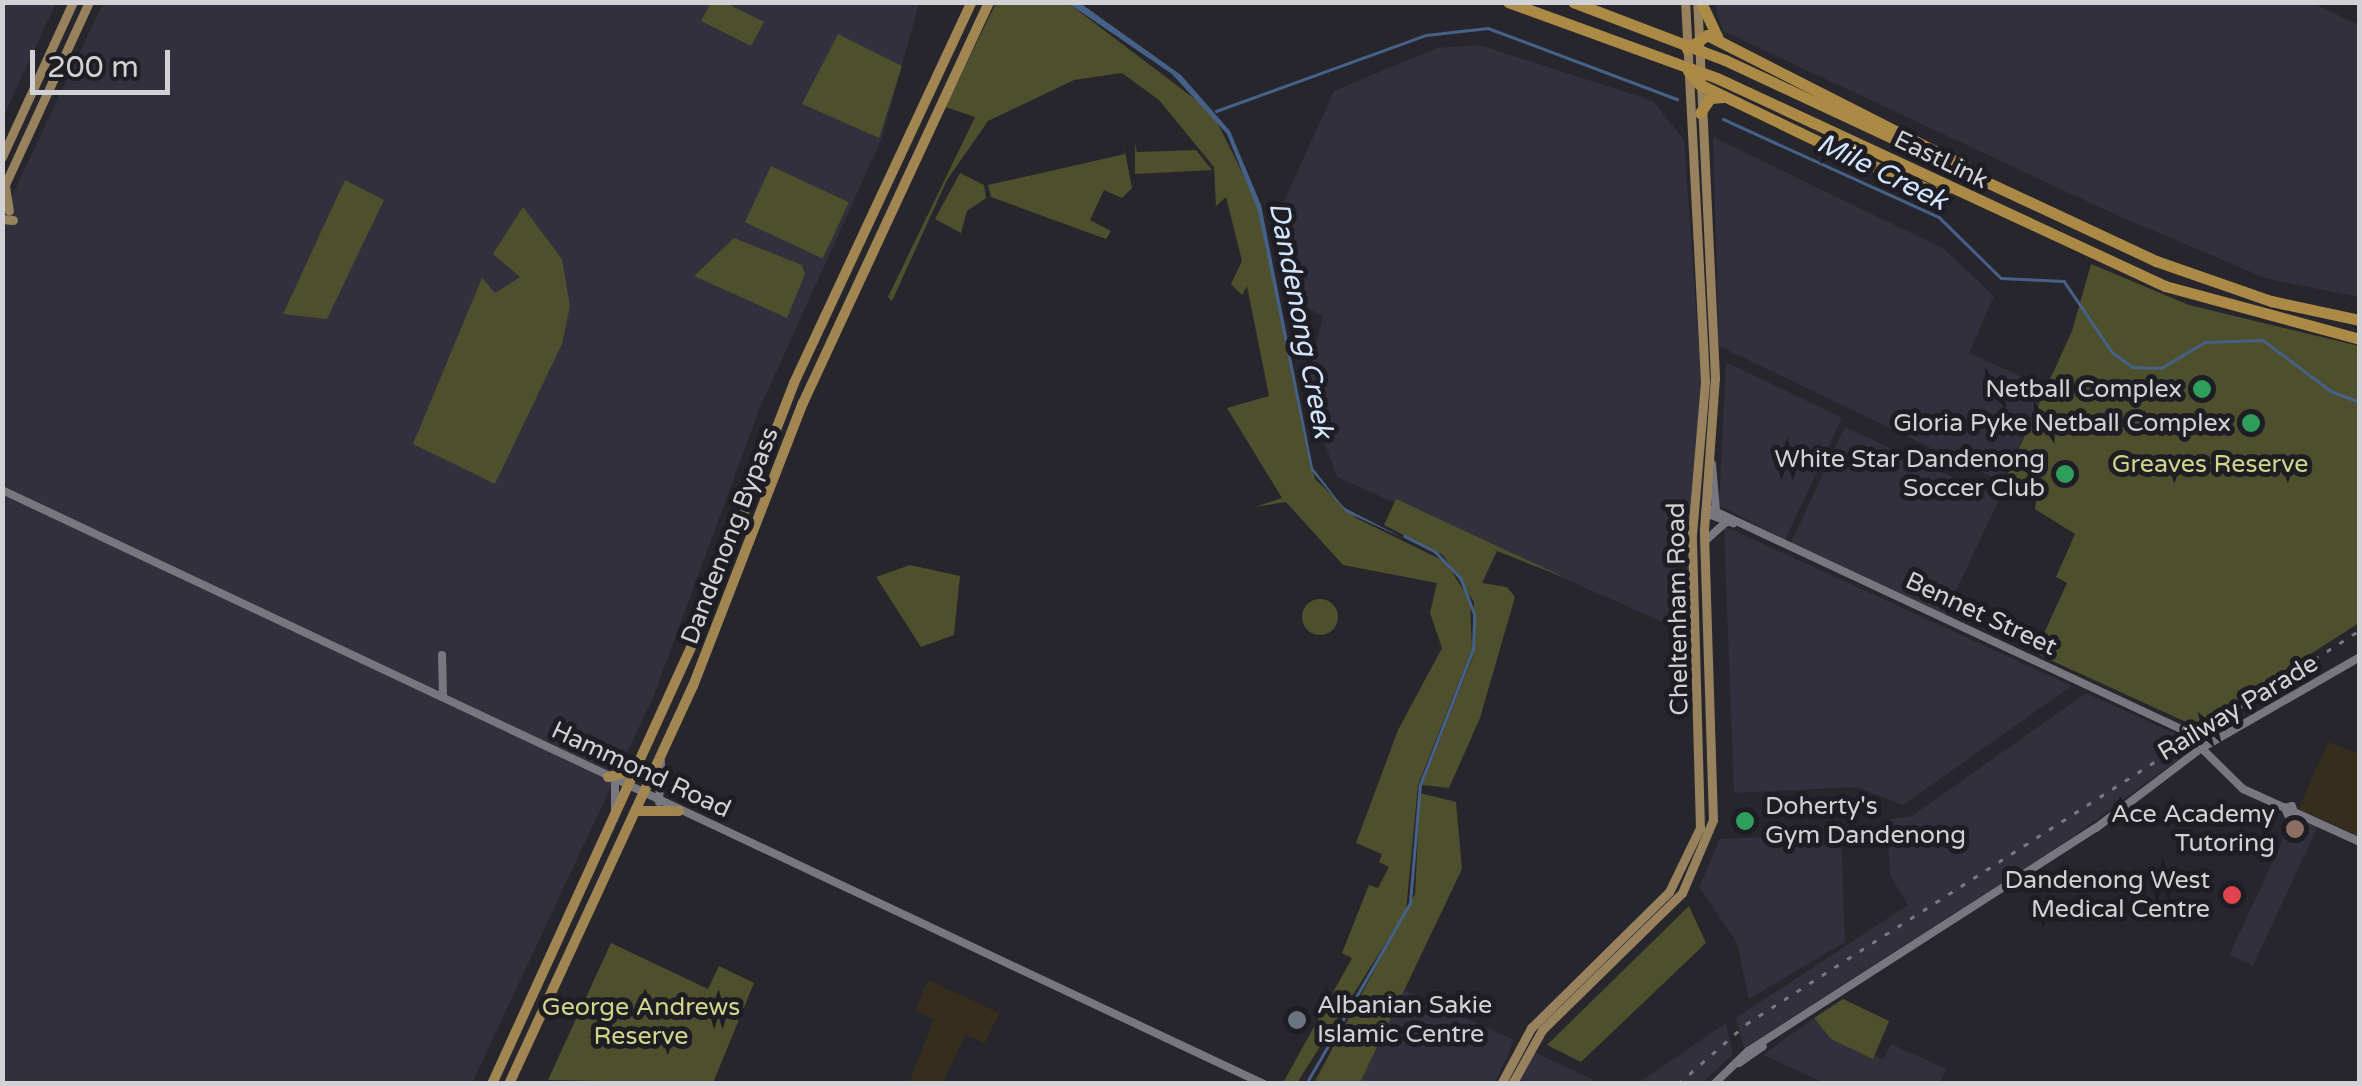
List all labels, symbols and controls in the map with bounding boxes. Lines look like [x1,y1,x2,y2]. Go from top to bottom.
scale bar [35,30,175,92]
text: 200 m [47,49,139,86]
street label: EastLink [1889,124,1993,196]
water label: Mile Creek [1812,126,1952,218]
water label: Dandenong Creek [1262,199,1340,441]
place label: Netball Complex [1985,374,2182,404]
marker: Netball Complex [2191,378,2213,400]
place label: Gloria Pyke Netball Complex [1893,408,2231,438]
marker: Gloria Pyke Netball Complex [2240,412,2262,434]
street label: Dandenong Bypass [675,423,785,649]
place label: White Star Dandenong Soccer Club [1775,445,2045,504]
park label: Greaves Reserve [2112,449,2308,479]
marker: White Star Dandenong Soccer Club [2054,463,2076,485]
street label: Cheltenham Road [1661,502,1695,716]
street label: Bennet Street [1901,566,2061,662]
street label: Railway Parade [2153,648,2323,768]
street label: Hammond Road [547,715,735,825]
place label: Doherty's Gym Dandenong [1765,792,1966,851]
place label: Ace Academy Tutoring [2111,800,2275,859]
marker: Doherty's Gym Dandenong [1734,810,1756,832]
marker: Ace Academy Tutoring [2284,818,2306,840]
place label: Dandenong West Medical Centre [2005,866,2210,925]
marker: Dandenong West Medical Centre [2219,882,2245,908]
place label: Albanian Sakie Islamic Centre [1317,991,1492,1050]
park label: George Andrews Reserve [542,993,740,1052]
marker: Albanian Sakie Islamic Centre [1286,1009,1308,1031]

